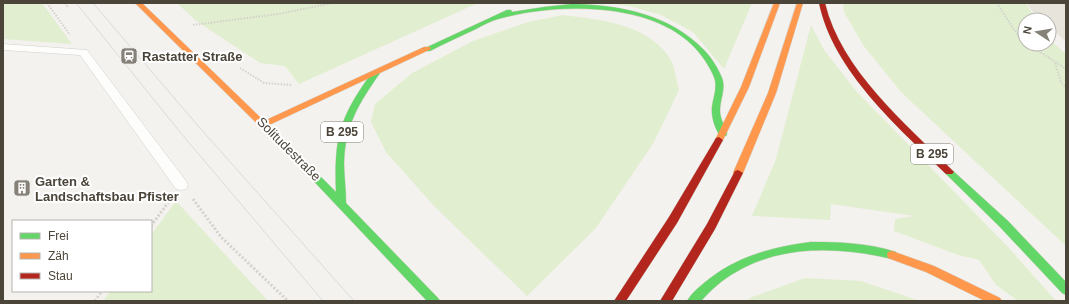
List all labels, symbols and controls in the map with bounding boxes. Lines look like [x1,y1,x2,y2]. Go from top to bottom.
north arrow [1017,12,1057,52]
text: N [1021,25,1034,35]
station icon: Rastatter Straße [119,46,139,66]
place label: Rastatter Straße [142,49,242,64]
street label: Solitudestraße [254,114,324,184]
road number: B 295 [321,122,363,142]
road number: B 295 [911,144,953,164]
place label: Garten & Landschaftsbau Pfister [35,174,179,204]
building icon: Garten & Landschaftsbau Pfister [12,178,32,198]
legend [12,220,152,292]
text: Frei [48,229,69,243]
text: Zäh [48,249,69,263]
text: Stau [48,269,73,283]

